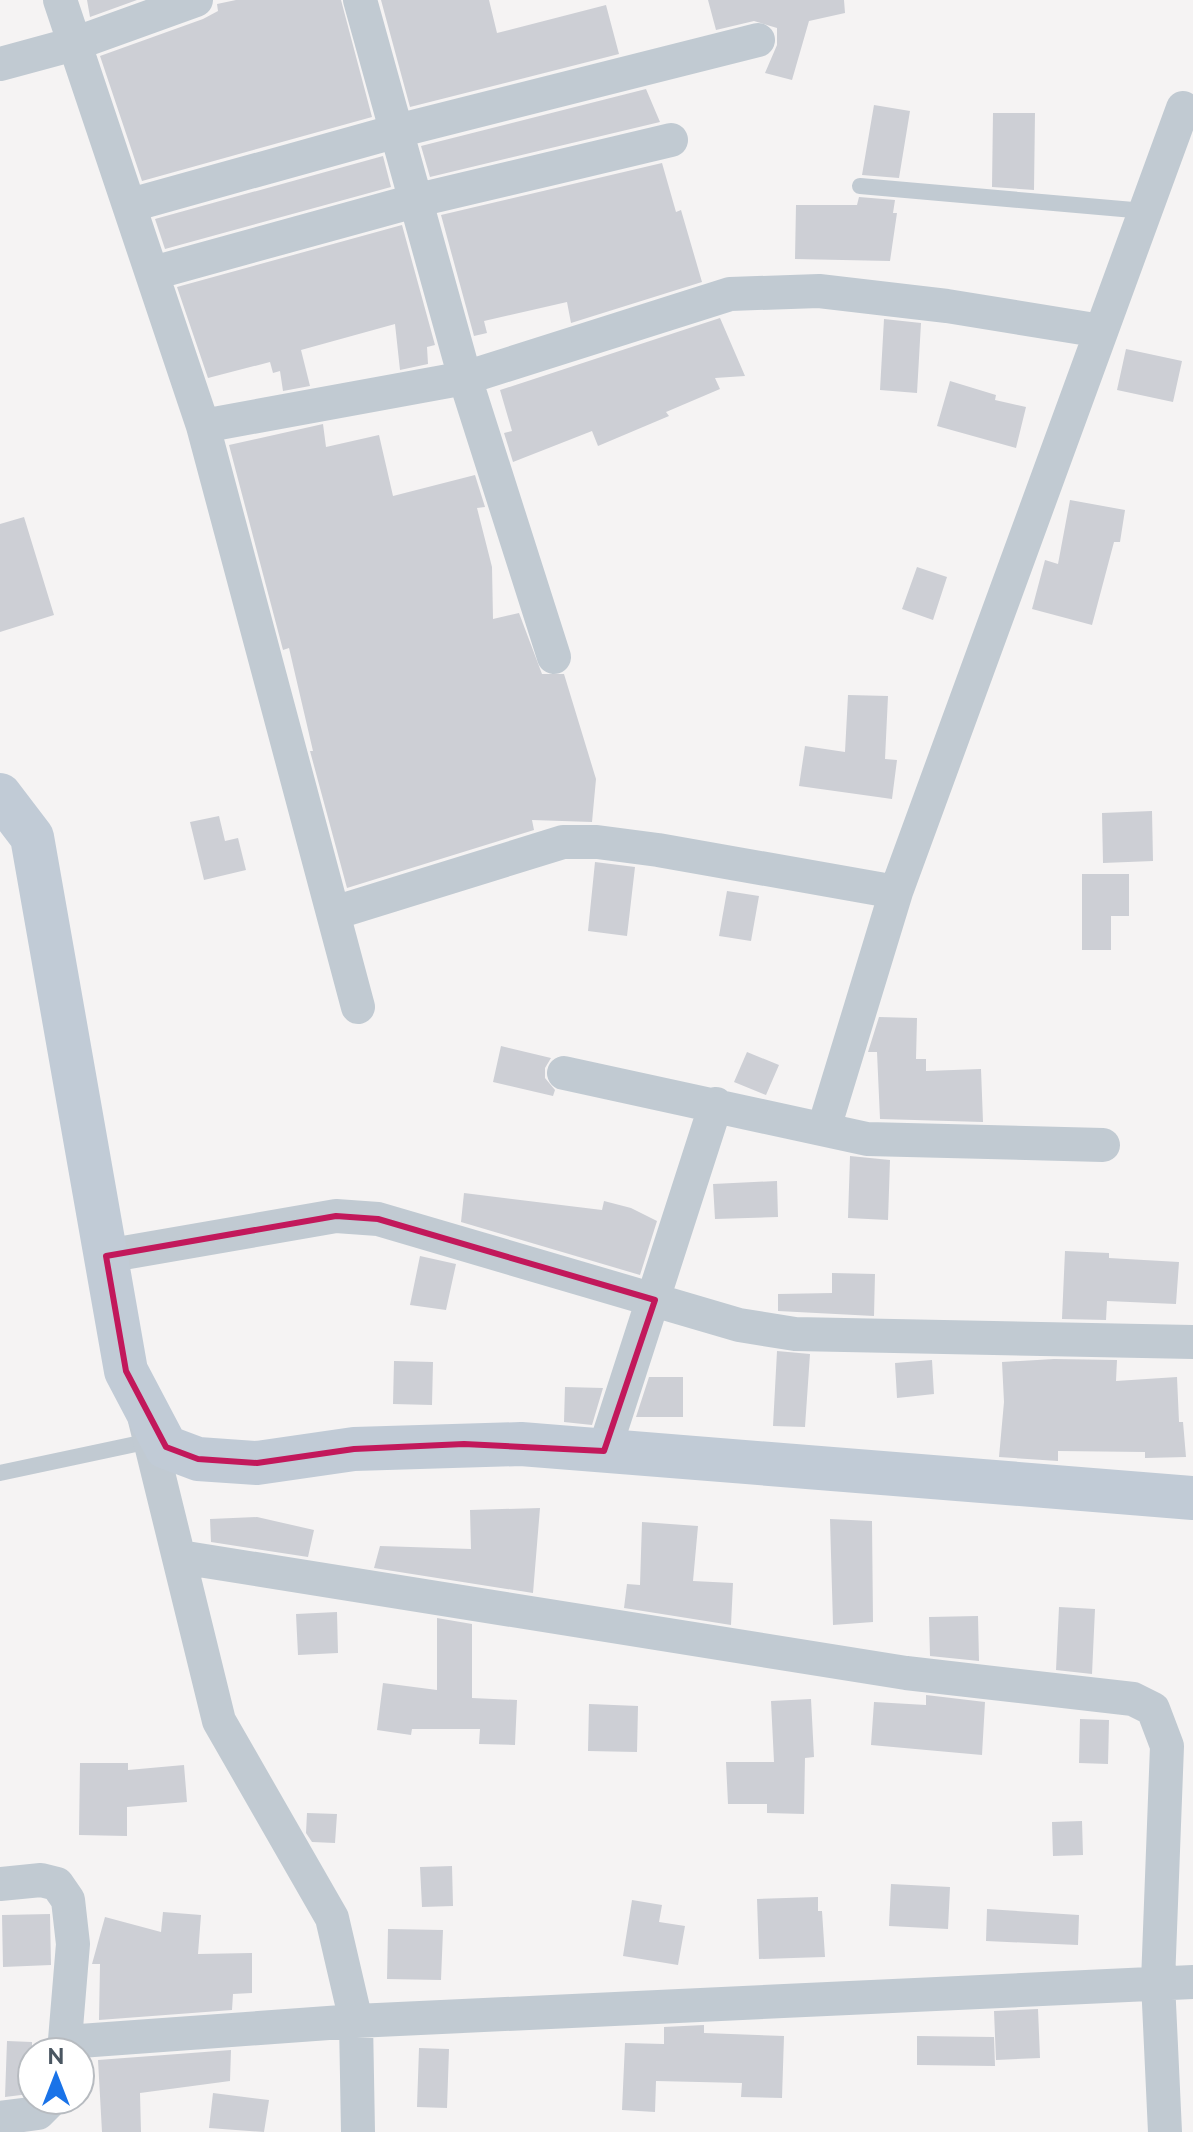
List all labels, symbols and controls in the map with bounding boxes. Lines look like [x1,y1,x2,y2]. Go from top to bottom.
north arrow [16,2036,96,2116]
text: N [48,2043,64,2069]

